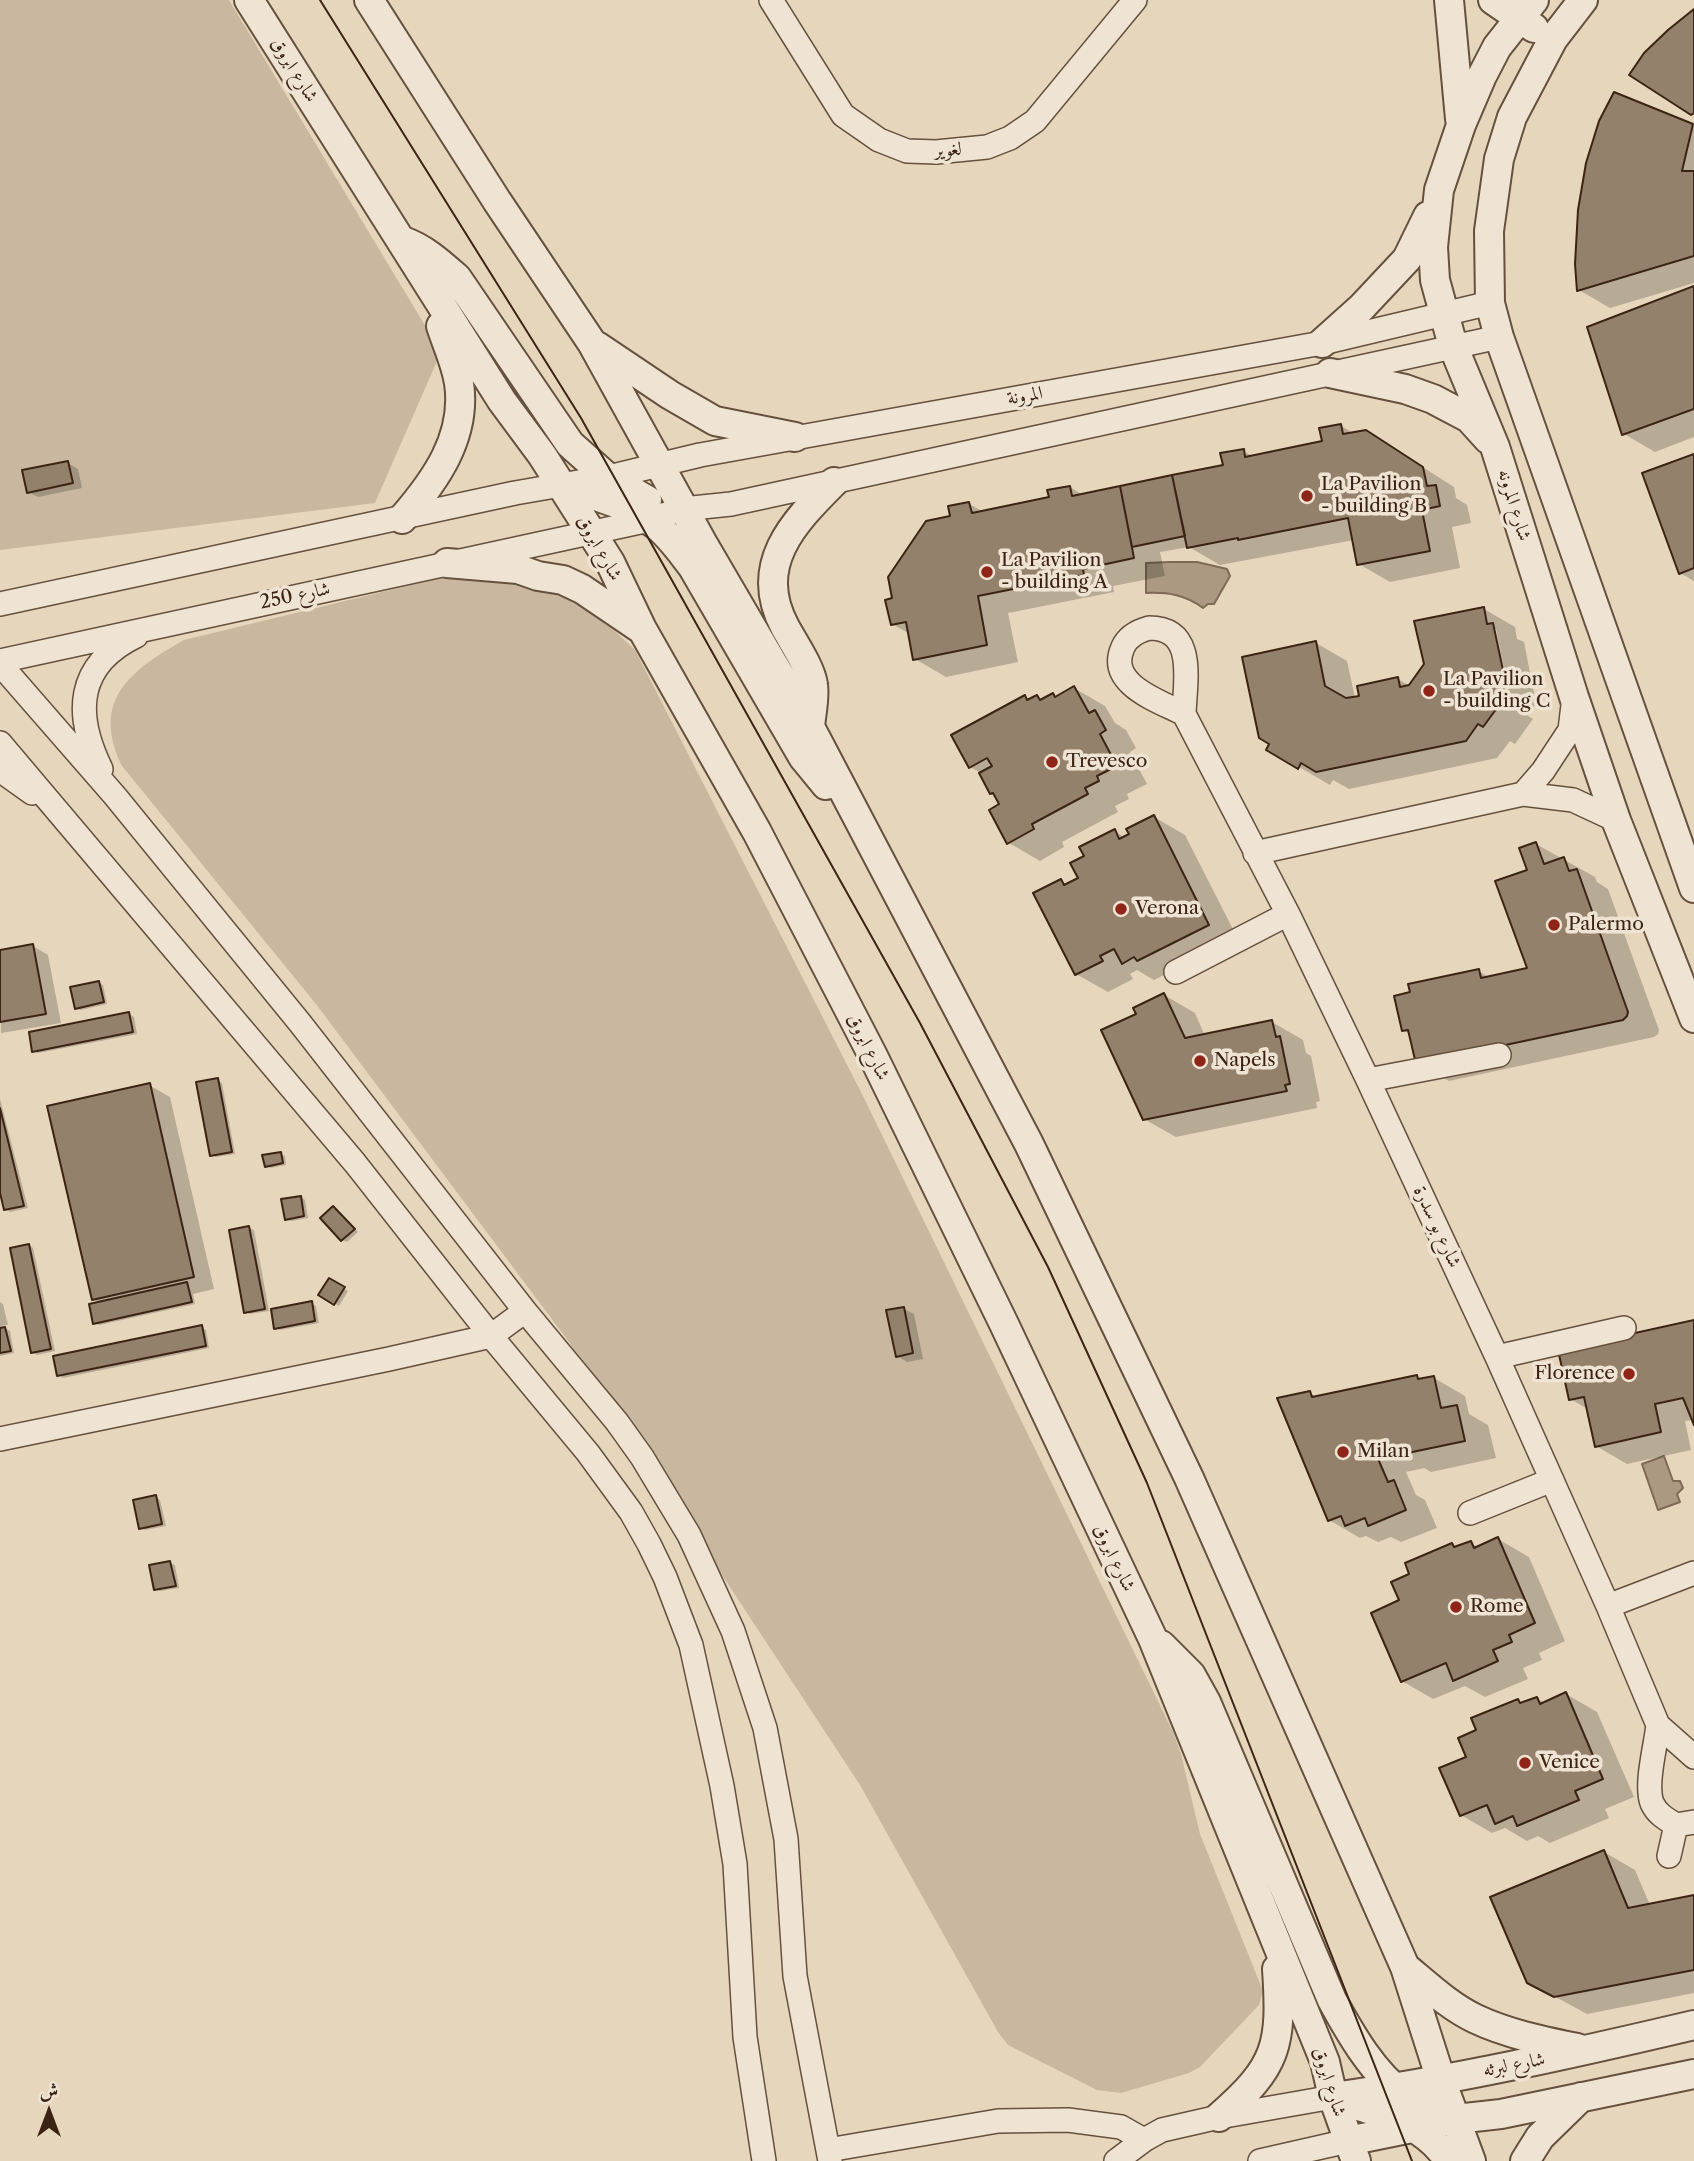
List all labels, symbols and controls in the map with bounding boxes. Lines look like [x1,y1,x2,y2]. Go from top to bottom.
street label: شارع ابروق [265,33,323,107]
street label: لغوير [934,138,962,162]
street label: المرونة [1005,382,1045,410]
street label: شارع المرونه [1492,466,1536,544]
place label: La Pavilion - building B [1321,474,1427,518]
marker: La Pavilion - building B [1299,488,1315,504]
street label: شارع ابروق [571,511,627,585]
place label: La Pavilion - building A [1001,550,1108,594]
marker: La Pavilion - building A [979,564,995,580]
street label: شارع 250 [258,577,332,615]
place label: La Pavilion - building C [1443,669,1550,713]
marker: La Pavilion - building C [1421,683,1437,699]
place label: Trevesco [1066,751,1147,773]
marker: Trevesco [1044,754,1060,770]
place label: Verona [1135,898,1199,920]
marker: Verona [1113,901,1129,917]
place label: Palermo [1568,914,1644,936]
marker: Palermo [1546,917,1562,933]
street label: شارع ابروق [842,1010,894,1084]
place label: Napels [1214,1050,1276,1072]
marker: Napels [1192,1053,1208,1069]
street label: شارع بو سدرة [1408,1182,1466,1272]
place label: Florence [1535,1363,1615,1385]
marker: Florence [1621,1366,1637,1382]
place label: Milan [1357,1441,1410,1463]
marker: Milan [1335,1444,1351,1460]
street label: شارع ابروق [1088,1521,1140,1595]
place label: Rome [1470,1596,1524,1618]
marker: Rome [1448,1599,1464,1615]
place label: Venice [1539,1752,1600,1774]
marker: Venice [1517,1755,1533,1771]
street label: شارع ابروق [1307,2044,1351,2120]
street label: شارع لبرثه [1481,2048,1547,2082]
north arrow [14,2077,84,2147]
text: ش [40,2079,58,2102]

